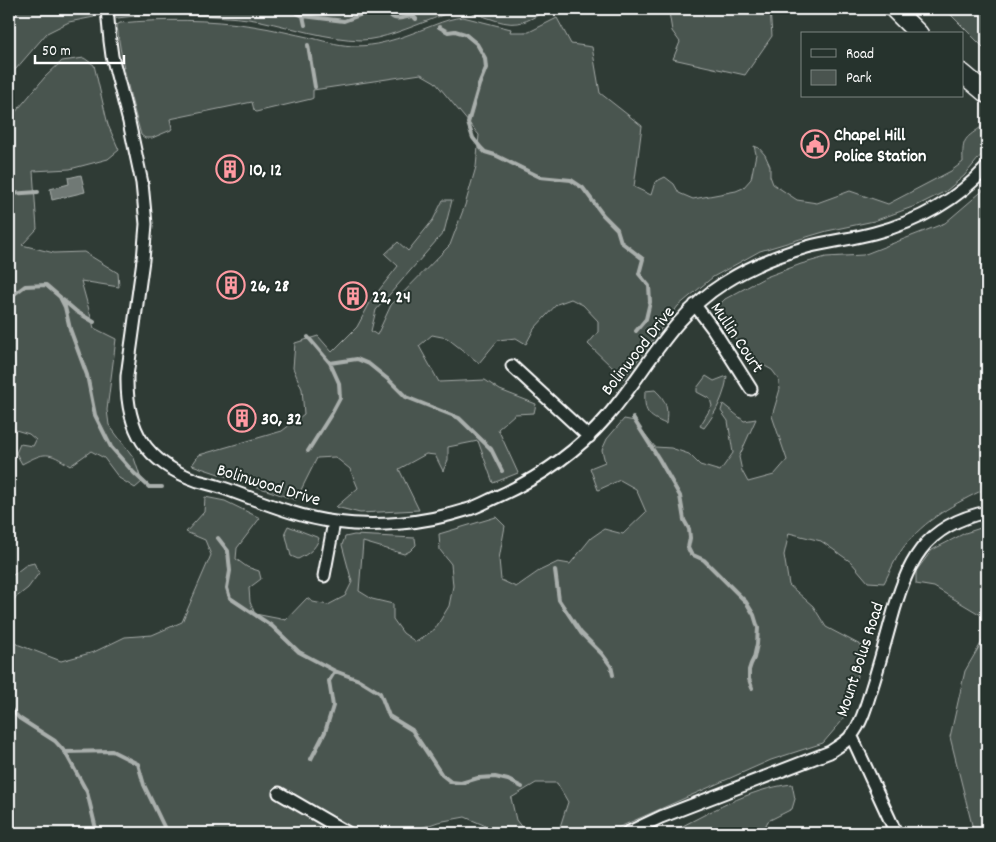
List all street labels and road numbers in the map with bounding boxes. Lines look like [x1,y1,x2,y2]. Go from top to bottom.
street label: Mullin Court [703,298,769,379]
street label: Bolinwood Drive [596,302,682,402]
street label: Bolinwood Drive [213,459,323,514]
street label: Mount Bolus Road [831,599,892,720]

